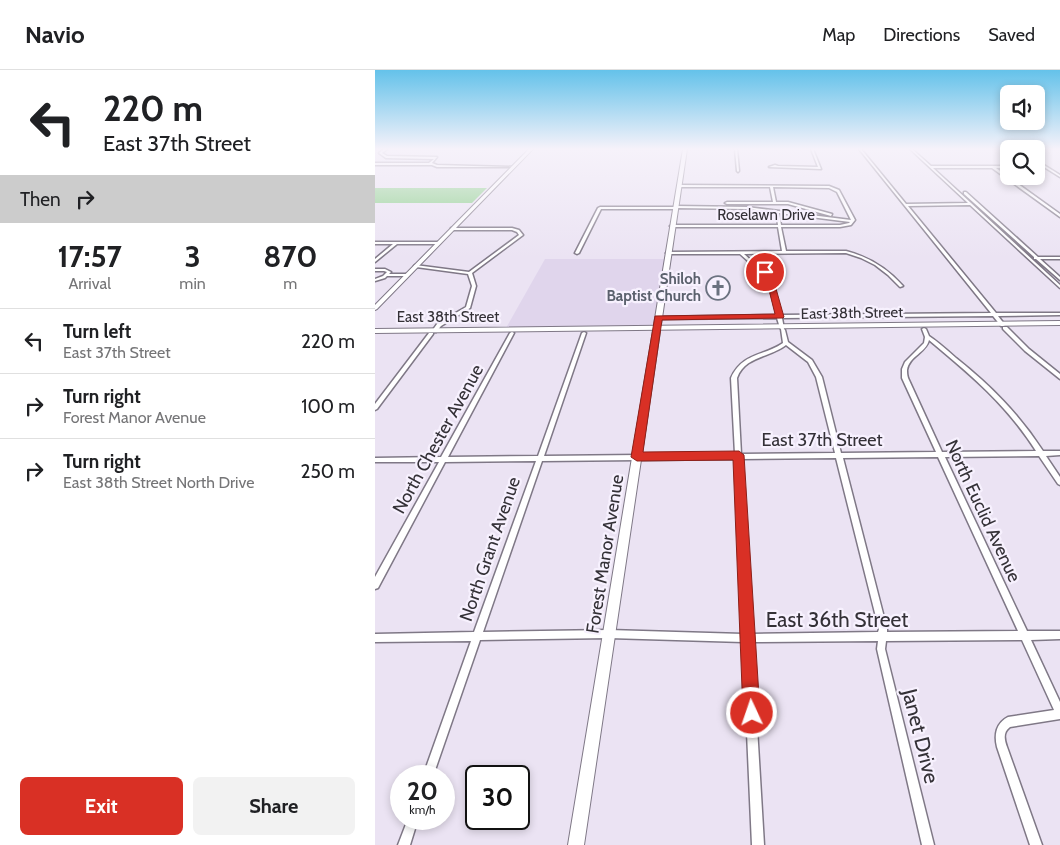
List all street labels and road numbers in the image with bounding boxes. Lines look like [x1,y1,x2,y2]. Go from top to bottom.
street label: Roselawn Drive [717,206,815,224]
street label: East 38th Street [801,303,903,323]
street label: East 38th Street [397,308,499,326]
street label: North Chester Avenue [388,360,488,518]
street label: East 37th Street [761,429,883,451]
street label: North Euclid Avenue [940,436,1026,586]
street label: Forest Manor Avenue [582,473,628,635]
street label: North Grant Avenue [455,474,525,624]
street label: East 36th Street [766,607,908,632]
street label: Janet Drive [897,685,945,786]

